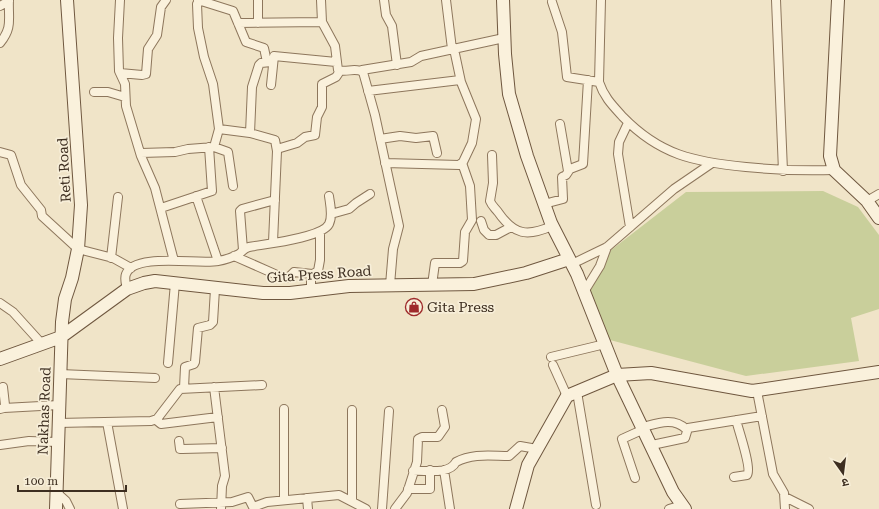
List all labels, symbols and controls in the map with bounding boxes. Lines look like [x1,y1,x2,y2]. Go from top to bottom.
street label: Reti Road [54,137,74,203]
street label: Gita Press Road [266,262,372,286]
shop icon: Gita Press [404,297,424,317]
place label: Gita Press [427,299,494,315]
street label: Nakhas Road [34,367,54,455]
north arrow [823,453,863,493]
scale bar [18,467,126,493]
text: 100 m [24,474,58,488]
text: उ [840,475,850,489]

